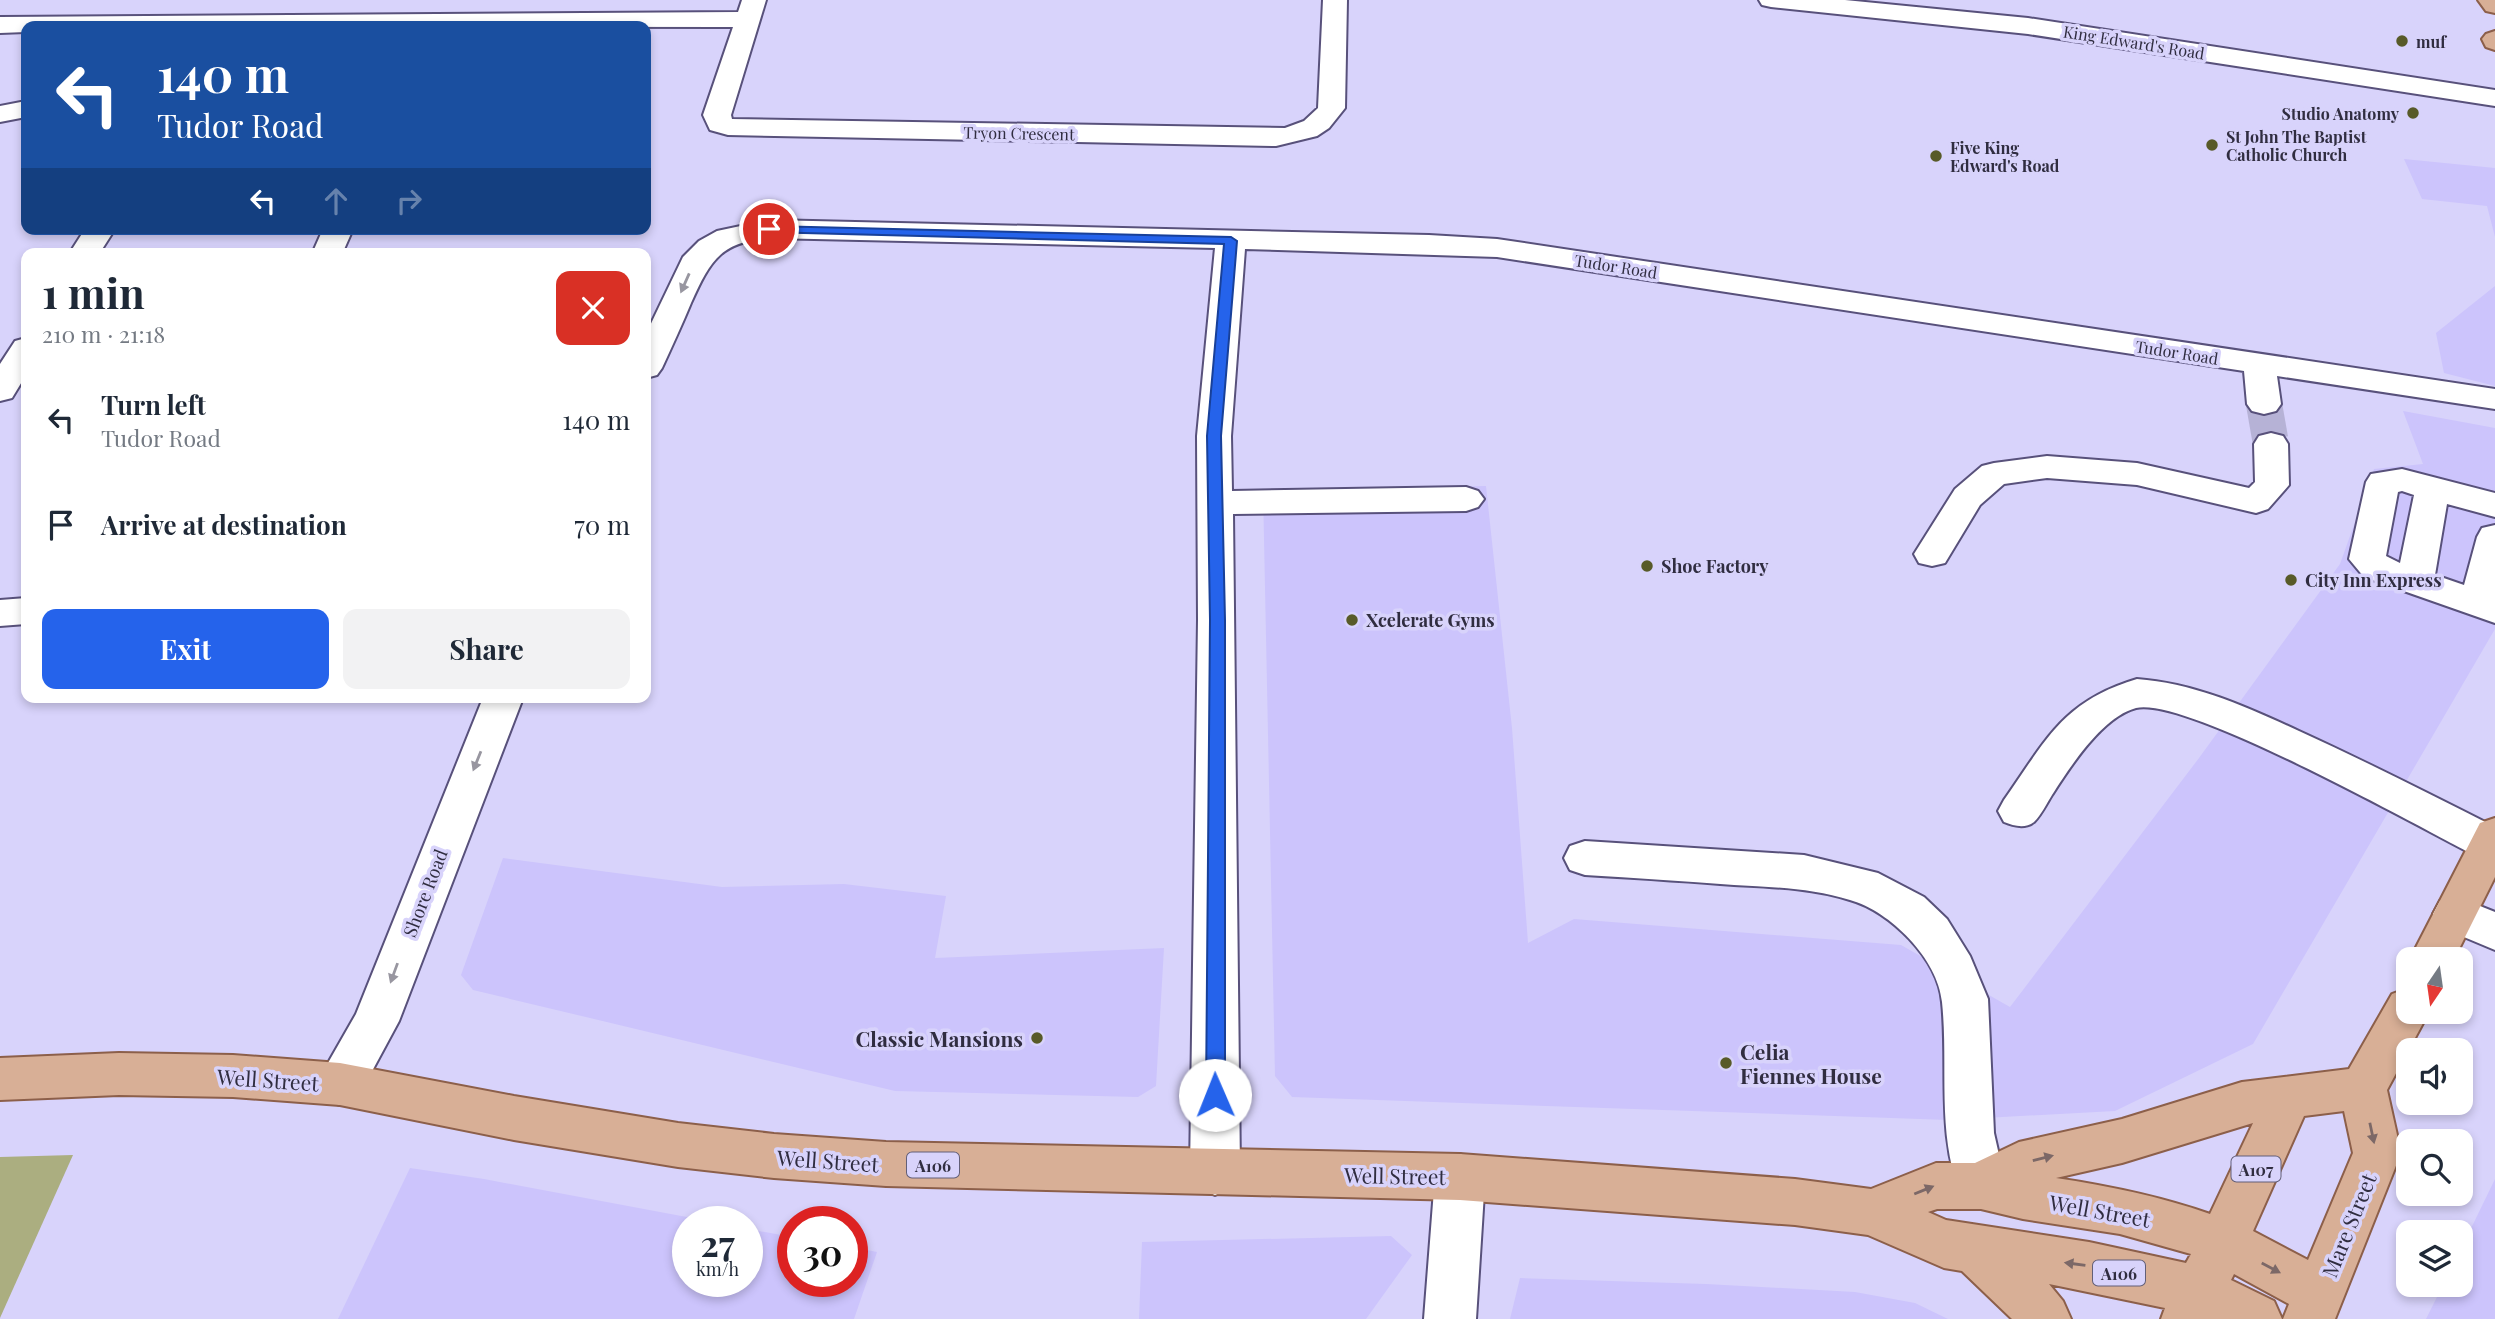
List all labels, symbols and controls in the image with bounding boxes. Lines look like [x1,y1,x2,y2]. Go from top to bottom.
street label: King Edward's Road [2062,20,2206,64]
place label: muf [2416,31,2447,52]
marker: muf [2394,33,2410,49]
text: 140 m [157,40,289,105]
icon: left [42,49,133,140]
text: Tudor Road [157,103,324,146]
place label: Studio Anatomy [2282,103,2400,124]
marker: Studio Anatomy [2405,105,2421,121]
street label: Tryon Crescent [963,122,1075,144]
place label: St John The Baptist Catholic Church [2226,126,2367,165]
place label: Five King Edward's Road [1950,137,2060,176]
marker: St John The Baptist Catholic Church [2204,137,2220,153]
marker: Five King Edward's Road [1928,148,1944,164]
icon: left [244,182,282,220]
icon: ahead [317,182,355,220]
icon: right [390,182,428,220]
pin [739,199,799,259]
icon: arrive [750,210,788,248]
street label: Tudor Road [1573,249,1659,283]
text: 1 min [42,264,145,320]
button: close [556,271,630,345]
one-way arrow [679,273,691,293]
text: 210 m · 21:18 [42,318,165,349]
street label: Tudor Road [2134,335,2220,369]
text: Turn left [101,387,206,422]
icon: left [42,401,80,439]
text: 140 m [562,402,630,437]
text: Tudor Road [101,422,221,453]
icon: arrive [42,506,80,544]
text: Arrive at destination [101,507,347,542]
text: 70 m [574,507,630,542]
place label: Shoe Factory [1661,554,1769,578]
marker: Shoe Factory [1639,558,1655,574]
place label: City Inn Express [2305,568,2442,592]
marker: City Inn Express [2283,572,2299,588]
place label: Xcelerate Gyms [1366,608,1495,632]
button: Exit [42,609,329,689]
button: Share [343,609,630,689]
marker: Xcelerate Gyms [1344,612,1360,628]
one-way arrow [472,751,483,772]
street label: Shore Road [397,845,453,940]
north arrow [2396,947,2473,1024]
map controls [2396,947,2473,1297]
one-way arrow [388,963,399,984]
place label: Classic Mansions [856,1024,1023,1052]
marker: Classic Mansions [1029,1030,1045,1046]
place label: Celia Fiennes House [1740,1037,1882,1089]
button: sound [2396,1038,2473,1115]
marker: Celia Fiennes House [1718,1055,1734,1071]
position arrow [1178,1058,1252,1132]
street label: Well Street [215,1061,320,1097]
one-way arrow [2367,1122,2378,1144]
button: search [2396,1129,2473,1206]
street label: Well Street [775,1142,880,1178]
road number: A106 [907,1152,959,1177]
one-way arrow [2032,1152,2054,1163]
road number: A107 [2232,1156,2280,1182]
street label: Well Street [1343,1160,1447,1190]
street label: Mare Street [2314,1168,2382,1281]
one-way arrow [1914,1185,1935,1196]
street label: Well Street [2046,1187,2153,1233]
speed limit sign: 30 [777,1206,868,1297]
text: 27 [700,1219,735,1266]
button: layers [2396,1220,2473,1297]
text: km/h [696,1257,739,1281]
one-way arrow [2063,1258,2085,1269]
road number: A106 [2093,1260,2145,1286]
one-way arrow [2262,1261,2282,1273]

